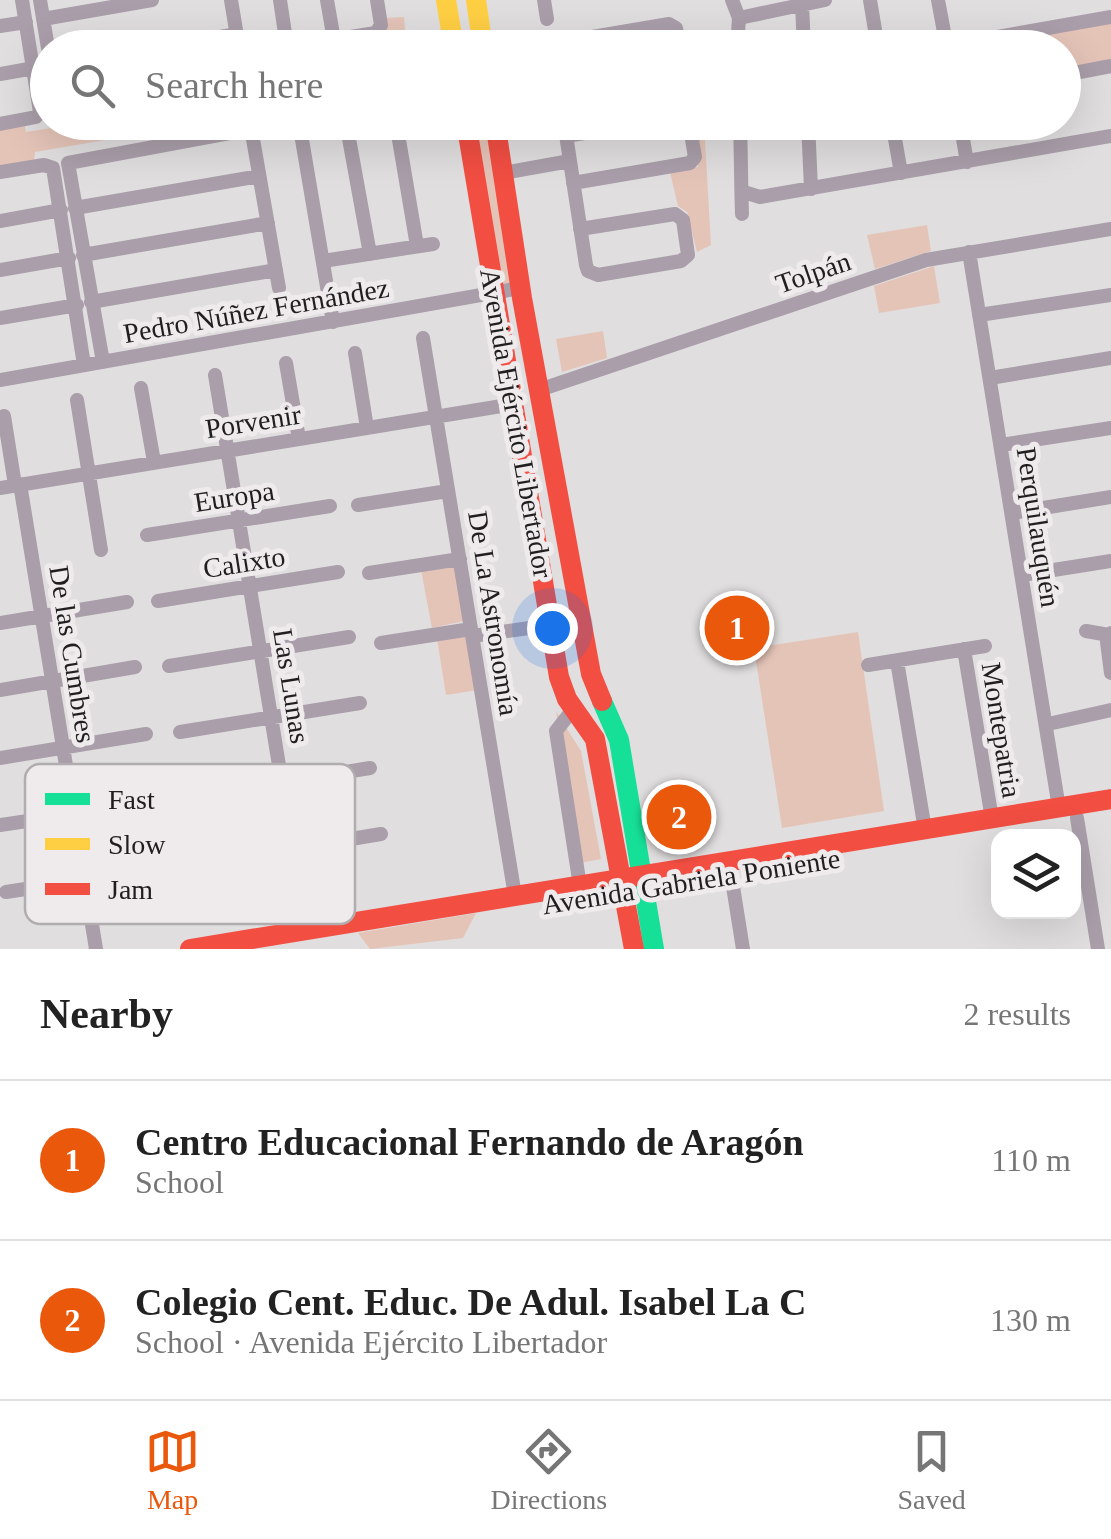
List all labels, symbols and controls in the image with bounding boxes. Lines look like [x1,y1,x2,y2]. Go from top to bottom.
search box [30,30,1081,140]
icon: search [65,58,120,113]
text: Search here [145,64,323,106]
street label: Tolpán [772,245,855,300]
street label: Avenida Ejército Libertador [474,266,559,581]
street label: Pedro Núñez Fernández [121,272,391,349]
street label: Porvenir [203,399,304,444]
street label: Perquilauquén [1011,445,1066,609]
street label: Europa [192,475,277,518]
street label: De La Astronomía [462,509,525,718]
street label: Calixto [201,541,287,584]
street label: De las Cumbres [43,563,102,745]
pin: 1 [704,590,770,666]
your location [527,603,578,654]
street label: Las Lunas [267,626,316,746]
street label: Montepatria [975,660,1028,801]
legend [25,764,355,924]
pin: 2 [646,780,712,854]
text: Fast [108,784,155,815]
text: Slow [108,829,166,860]
map controls [991,829,1081,919]
button: layers [991,829,1081,919]
street label: Avenida Gabriela Poniente [540,843,842,920]
text: Jam [108,874,153,905]
text: Nearby [40,991,173,1037]
text: 2 results [963,996,1071,1032]
text: Centro Educacional Fernando de Aragón [135,1121,804,1163]
text: 1 [65,1142,81,1178]
text: 110 m [991,1142,1071,1178]
text: School [135,1164,224,1200]
text: Colegio Cent. Educ. De Adul. Isabel La C [135,1281,806,1323]
text: 2 [65,1302,81,1338]
text: 130 m [990,1302,1071,1338]
text: School · Avenida Ejército Libertador [135,1324,607,1360]
tab: Map [145,1424,200,1516]
tab: Directions [490,1424,607,1516]
tab: Saved [897,1424,966,1516]

